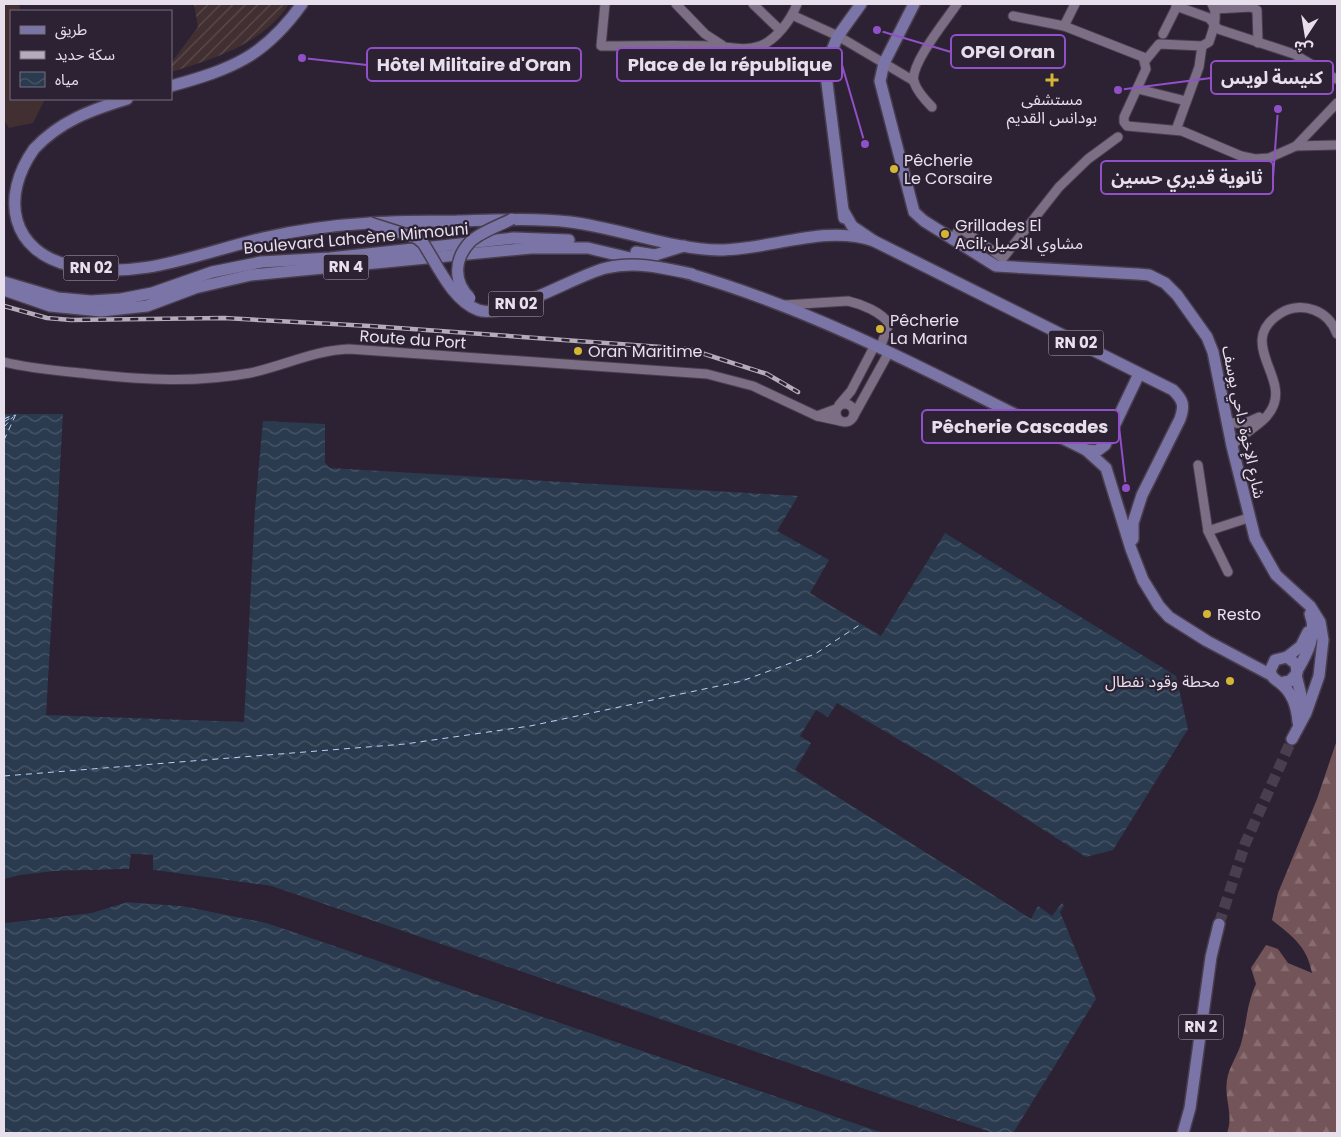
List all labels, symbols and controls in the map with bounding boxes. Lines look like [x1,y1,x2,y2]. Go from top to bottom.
legend [10,10,172,100]
north arrow [1281,10,1331,60]
text: طريق [55,19,87,40]
callout: OPGI Oran [951,35,1065,68]
text: ش [1292,36,1315,59]
text: OPGI Oran [961,39,1055,64]
text: سكة حديد [55,44,115,65]
callout: Hôtel Militaire d'Oran [367,48,581,81]
callout: Place de la république [617,48,842,81]
text: Hôtel Militaire d'Oran [377,52,571,77]
text: Place de la république [628,52,832,77]
callout: كنيسة لويس [1211,61,1333,94]
text: كنيسة لويس [1221,65,1324,90]
text: مياه [55,69,79,90]
marker: مستشفى بودانس القديم [1045,73,1059,87]
place label: مستشفى بودانس القديم [1007,88,1097,130]
place label: Pêcherie Le Corsaire [904,149,993,190]
callout: ثانوية قديري حسين [1101,161,1273,194]
marker: Pêcherie Le Corsaire [888,163,900,175]
text: ثانوية قديري حسين [1111,165,1263,192]
place label: Grillades El Acil;مشاوي الاصيل [955,214,1083,256]
street label: Boulevard Lahcène Mimouni [243,217,470,260]
marker: Grillades El Acil;مشاوي الاصيل [939,228,951,240]
road number: RN 4 [324,254,368,280]
road number: RN 02 [64,256,118,280]
road number: RN 02 [488,292,544,316]
place label: Pêcherie La Marina [890,309,968,350]
marker: Pêcherie La Marina [874,323,886,335]
street label: Route du Port [359,324,467,355]
road number: RN 02 [1048,330,1104,356]
place label: Oran Maritime [588,340,703,363]
street label: شارع الإخوة داحي يوسف [1215,344,1271,501]
marker: Oran Maritime [572,345,584,357]
callout: Pêcherie Cascades [922,410,1119,443]
text: Pêcherie Cascades [932,414,1108,439]
place label: Resto [1217,603,1261,626]
marker: Resto [1201,608,1213,620]
place label: محطة وقود نفطال [1105,670,1220,693]
marker: محطة وقود نفطال [1224,675,1236,687]
road number: RN 2 [1178,1014,1224,1040]

